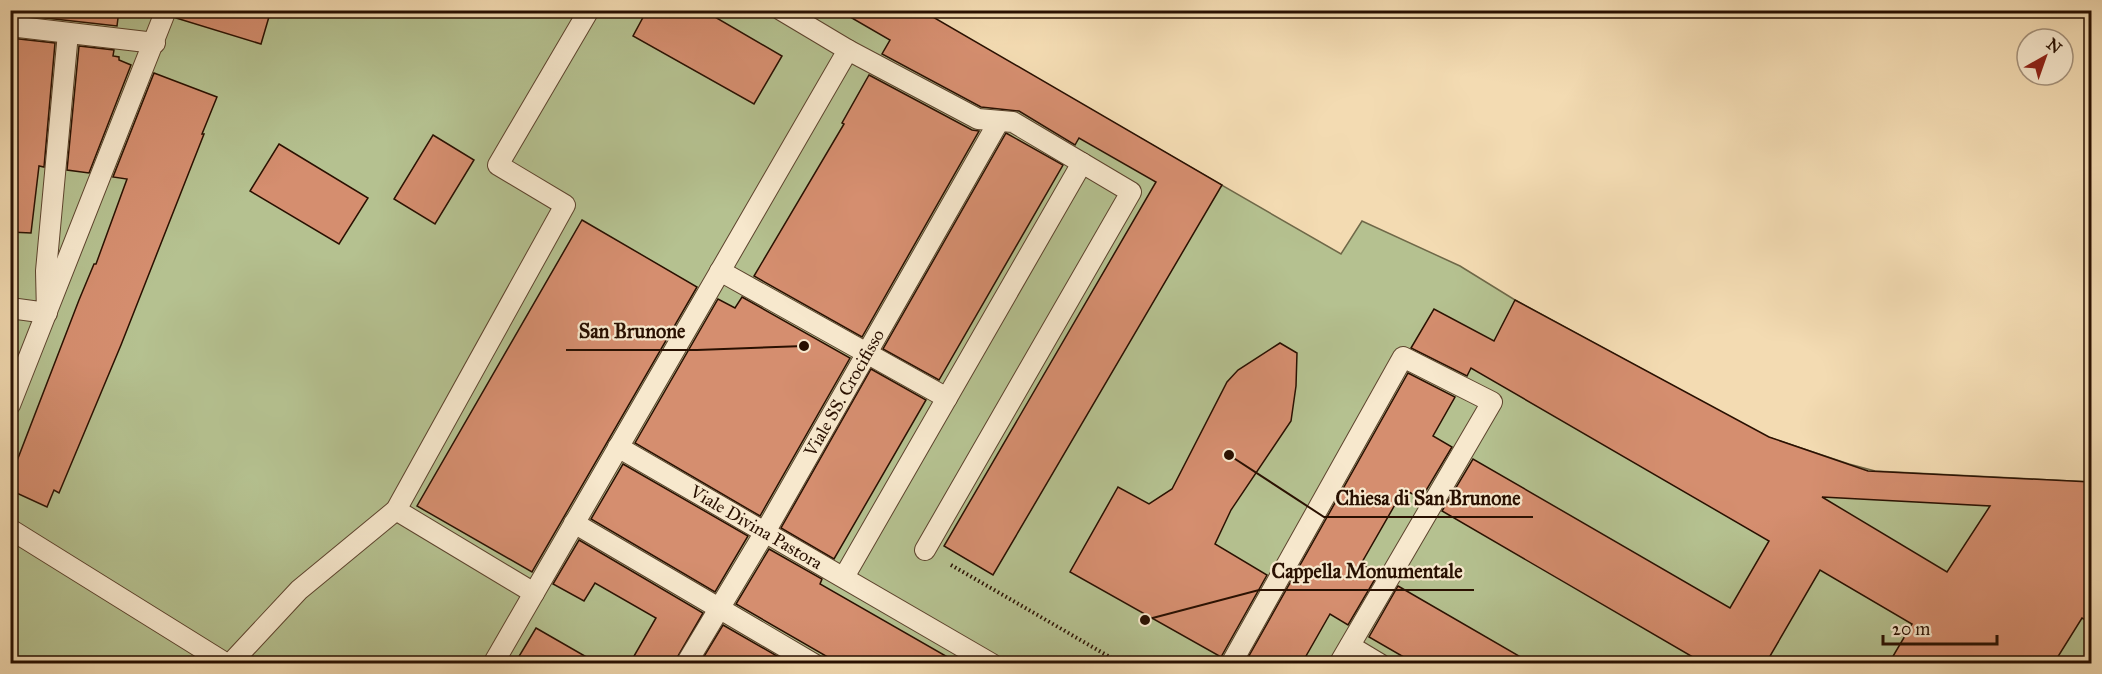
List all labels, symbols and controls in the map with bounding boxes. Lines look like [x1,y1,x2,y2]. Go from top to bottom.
north arrow [2015,27,2075,87]
text: N [2043,34,2066,58]
callout: San Brunone [566,312,697,350]
text: San Brunone [579,319,686,343]
street label: Viale SS. Crocifisso [799,325,889,461]
callout: Chiesa di San Brunone [1324,479,1533,517]
street label: Viale Divina Pastora [685,480,827,574]
text: Chiesa di San Brunone [1335,486,1521,510]
callout: Cappella Monumentale [1259,552,1474,590]
text: Cappella Monumentale [1272,559,1463,584]
scale bar [1883,608,1997,646]
text: 20 m [1892,618,1930,640]

